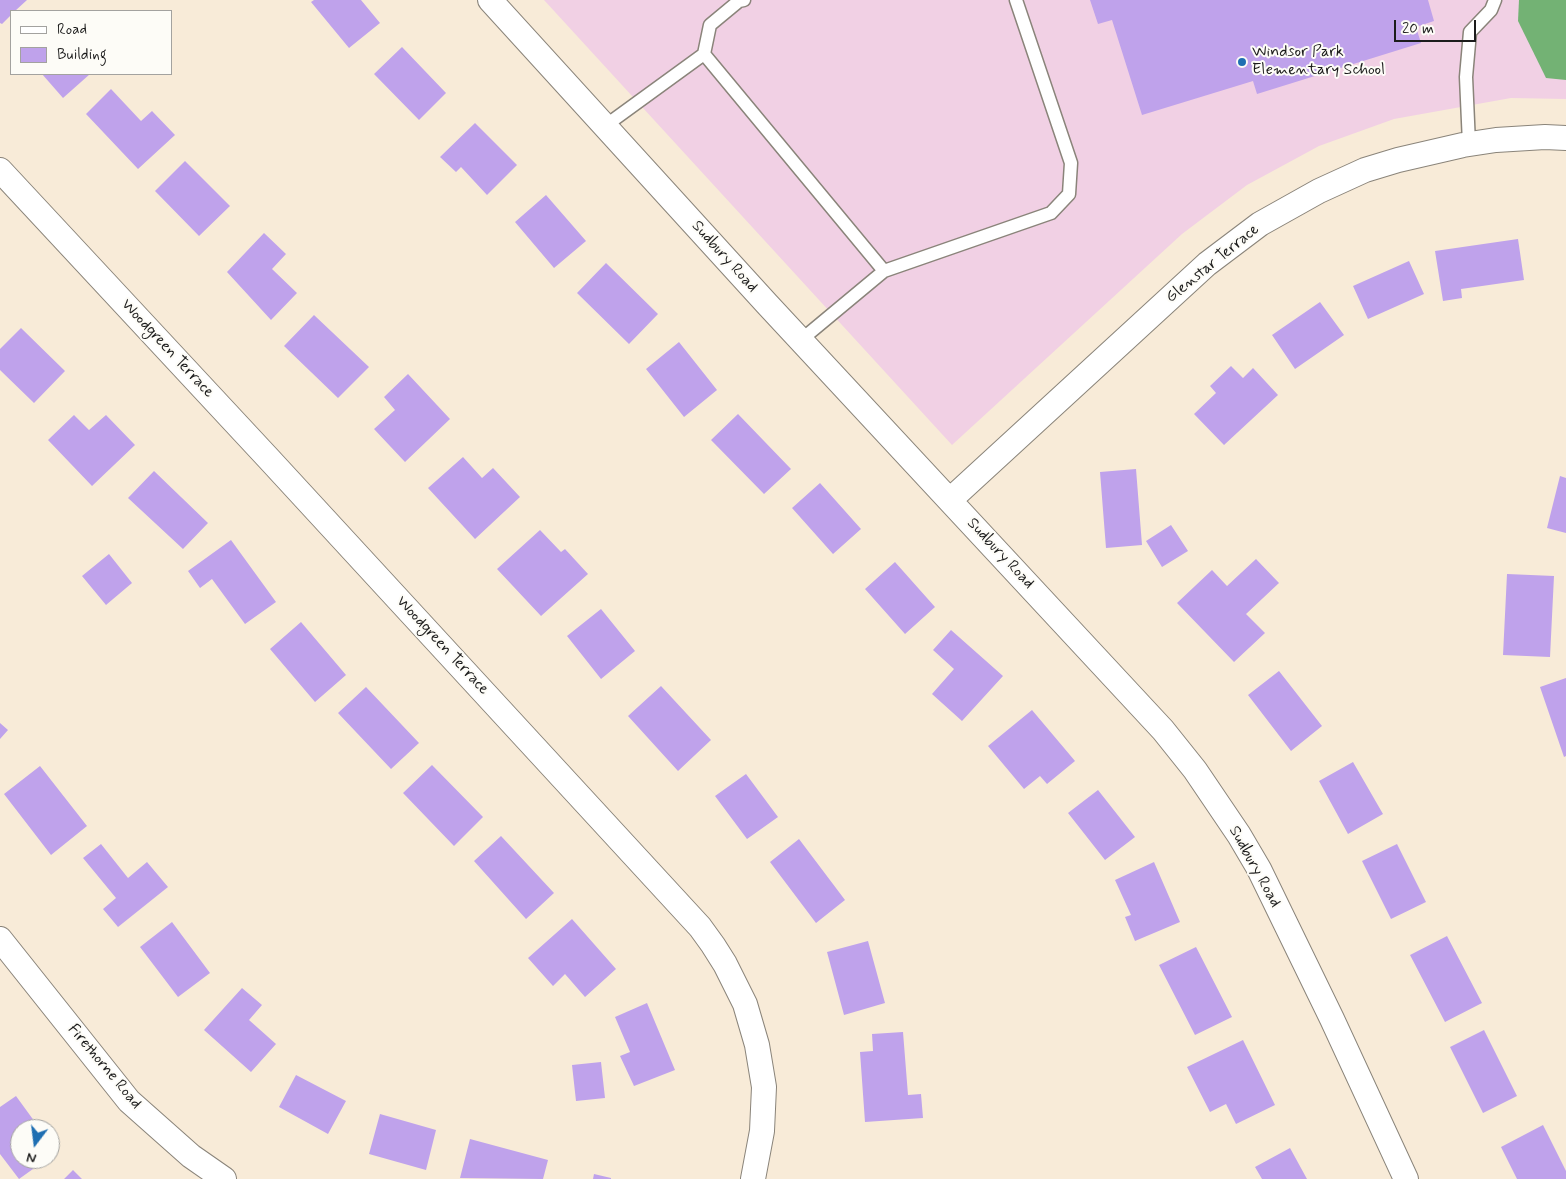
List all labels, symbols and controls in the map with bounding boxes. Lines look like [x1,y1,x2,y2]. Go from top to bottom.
legend [10,10,172,75]
scale bar [1396,10,1478,42]
text: 20 m [1402,19,1434,39]
text: Road [57,20,87,40]
place label: Windsor Park Elementary School [1252,43,1385,81]
text: Building [57,45,107,65]
marker: Windsor Park Elementary School [1236,56,1248,68]
street label: Sudbury Road [687,217,761,297]
street label: Glenstar Terrace [1162,220,1264,308]
street label: Woodgreen Terrace [116,296,218,402]
street label: Sudbury Road [962,515,1038,593]
street label: Woodgreen Terrace [391,593,493,699]
street label: Sudbury Road [1224,823,1284,911]
street label: Firethorne Road [63,1021,145,1113]
north arrow [10,1119,60,1169]
text: N [25,1148,38,1167]

